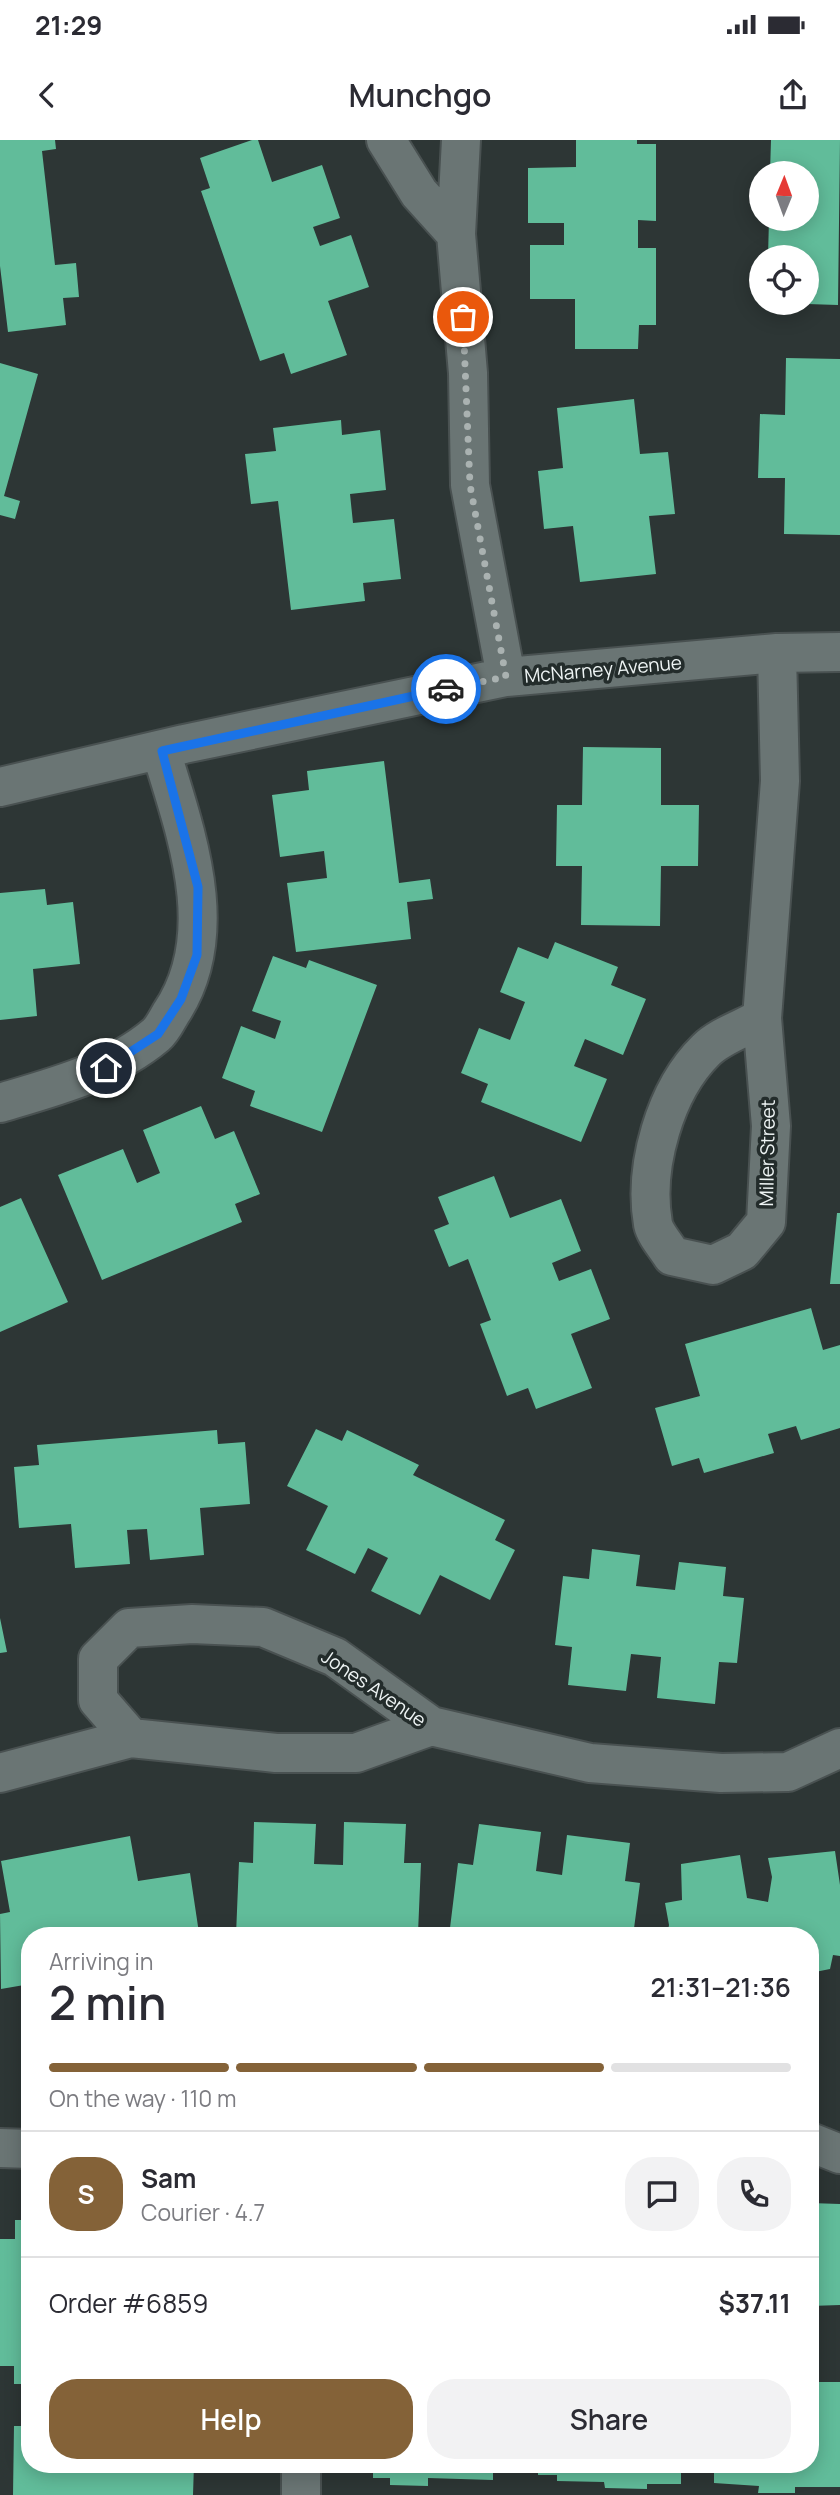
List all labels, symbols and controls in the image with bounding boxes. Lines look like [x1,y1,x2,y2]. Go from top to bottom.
text: 21:29 [35,7,102,43]
text: Munchgo [348,73,492,117]
icon: back [28,76,66,114]
icon: share [774,76,812,114]
north arrow [749,161,819,231]
map controls [749,161,819,315]
button: locate [749,245,819,315]
pin [433,287,493,347]
icon: bag [444,298,482,336]
street label: McNarney Avenue [523,649,683,689]
courier [411,654,481,724]
icon: car [427,670,465,708]
pin [76,1038,136,1098]
icon: home [87,1049,125,1087]
street label: Miller Street [753,1099,781,1207]
street label: Jones Avenue [316,1643,432,1733]
text: Arriving in [49,1945,154,1977]
text: 21:31–21:36 [651,1969,791,2005]
text: 2 min [49,1971,166,2034]
text: On the way · 110 m [49,2082,236,2114]
button: chat [625,2157,699,2231]
button: phone [717,2157,791,2231]
text: Sam [141,2160,196,2196]
text: S [77,2176,95,2212]
text: Courier · 4.7 [141,2196,265,2228]
text: Order #6859 [49,2285,208,2321]
text: $37.11 [719,2285,791,2321]
button: Help [49,2379,413,2459]
button: Share [427,2379,791,2459]

